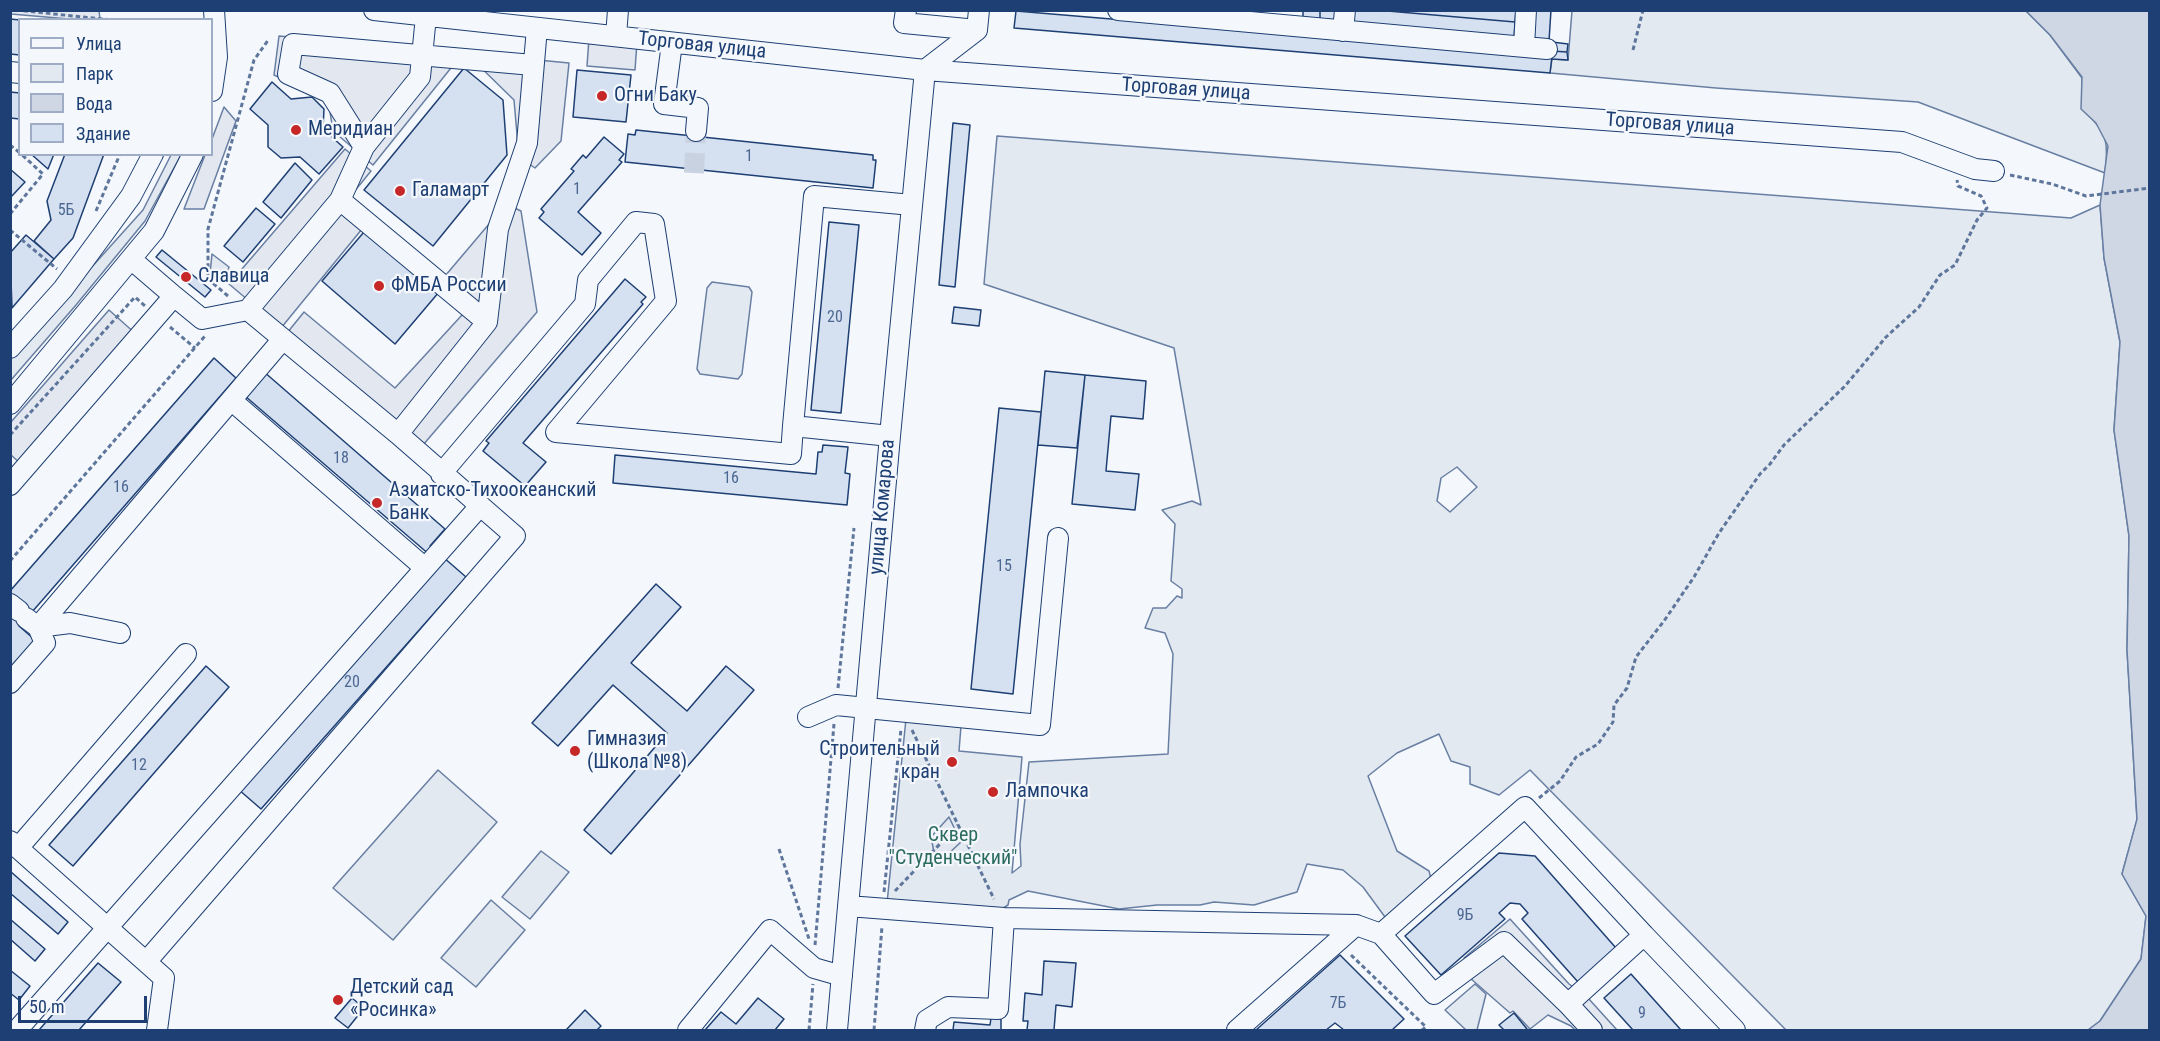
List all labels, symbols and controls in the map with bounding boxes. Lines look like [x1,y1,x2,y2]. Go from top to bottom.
legend [18,18,213,156]
street label: Торговая улица [637,27,767,65]
text: Улица [76,33,122,54]
text: Парк [76,63,113,84]
street label: Торговая улица [1121,74,1251,106]
place label: Огни Баку [614,84,697,108]
marker: Огни Баку [595,89,609,103]
text: Вода [76,93,113,114]
street label: Торговая улица [1605,109,1735,141]
place label: Меридиан [308,118,393,142]
text: Здание [76,123,130,144]
marker: Меридиан [289,123,303,137]
house number: 1 [745,147,753,167]
place label: Галамарт [412,179,489,203]
house number: 1 [573,180,581,200]
marker: Галамарт [393,184,407,198]
house number: 5Б [58,201,74,221]
place label: Славица [198,265,269,289]
marker: Славица [179,270,193,284]
place label: ФМБА России [391,274,507,298]
marker: ФМБА России [372,279,386,293]
house number: 20 [827,308,843,328]
street label: улица Комарова [865,438,901,576]
house number: 18 [333,449,349,469]
house number: 16 [723,469,739,489]
house number: 16 [113,478,129,498]
place label: Азиатско-Тихоокеанский Банк [389,479,596,526]
marker: Азиатско-Тихоокеанский Банк [370,496,384,510]
house number: 15 [996,557,1012,577]
house number: 20 [344,673,360,693]
place label: Гимназия (Школа №8) [587,728,687,775]
place label: Строительный кран [819,738,940,785]
marker: Гимназия (Школа №8) [568,744,582,758]
marker: Строительный кран [945,755,959,769]
house number: 12 [131,756,147,776]
place label: Лампочка [1005,780,1089,804]
marker: Лампочка [986,785,1000,799]
park label: Сквер "Студенческий" [888,824,1018,871]
house number: 9Б [1457,906,1473,926]
place label: Детский сад «Росинка» [350,976,454,1023]
scale bar [21,984,150,1022]
marker: Детский сад «Росинка» [331,993,345,1007]
house number: 7Б [1330,994,1346,1014]
text: 50 m [29,996,64,1017]
house number: 9 [1638,1004,1646,1024]

